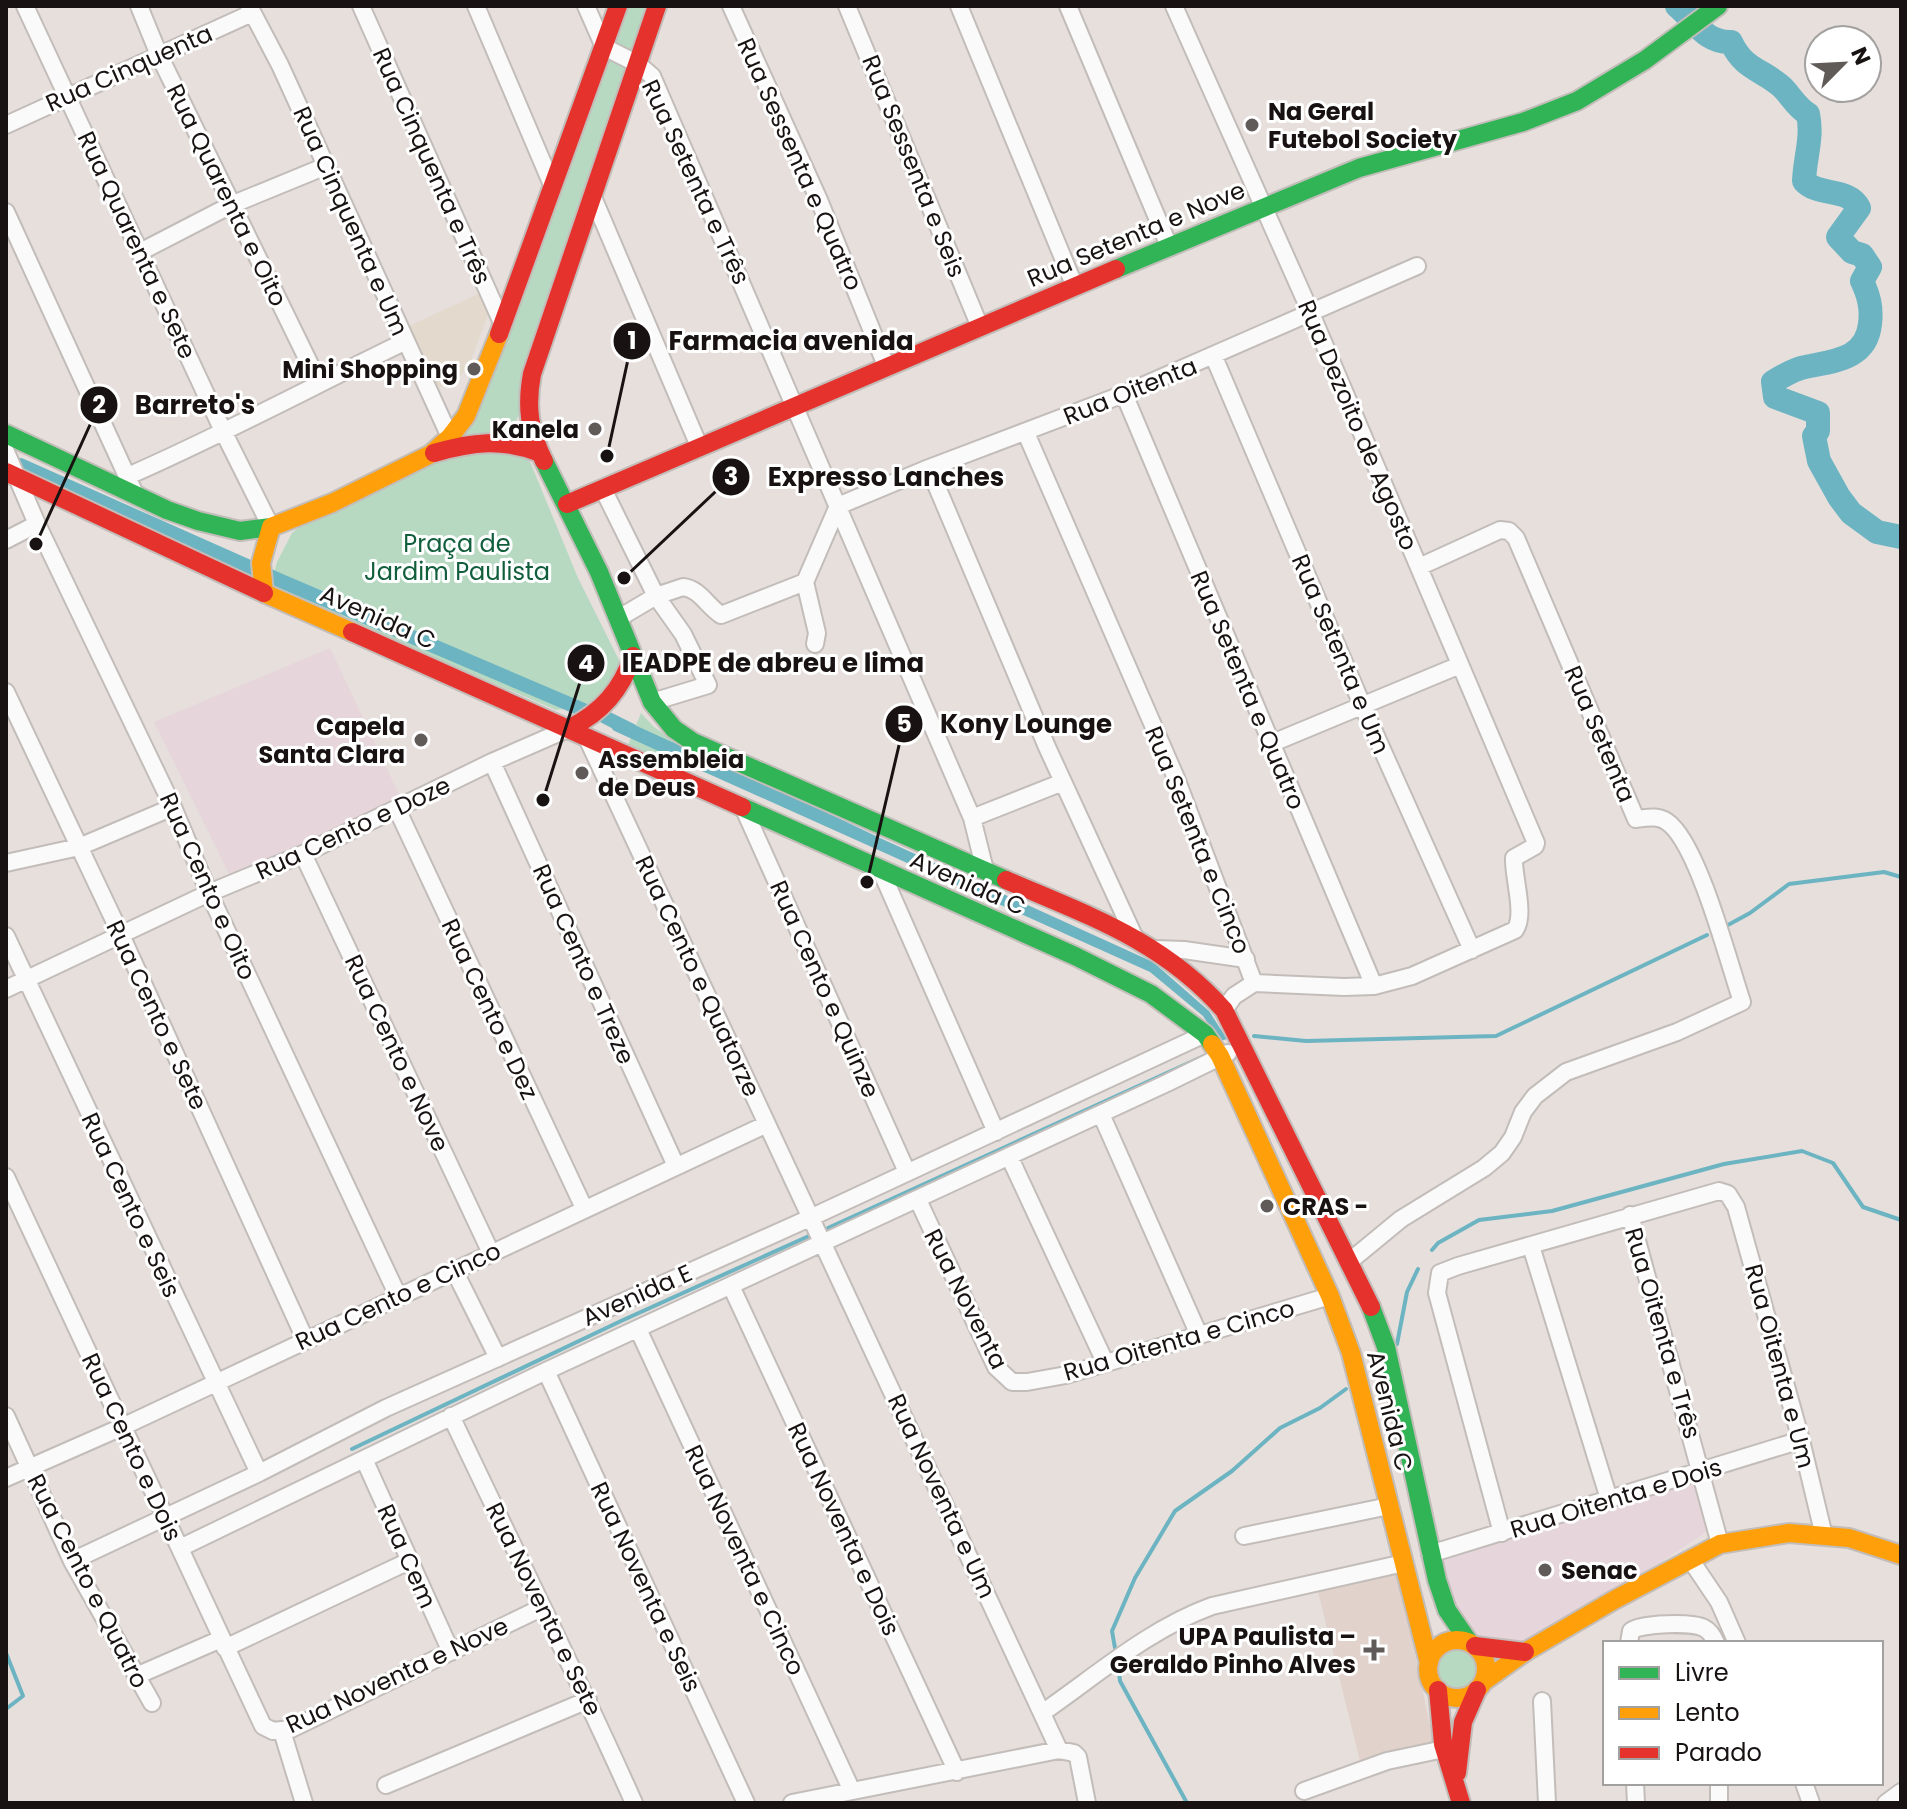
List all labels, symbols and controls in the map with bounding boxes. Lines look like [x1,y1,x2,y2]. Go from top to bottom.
street label: Rua Cinquenta [40,16,218,120]
north arrow [1803,24,1883,104]
street label: Rua Sessenta e Quatro [729,33,871,295]
street label: Rua Cinquenta e Três [365,42,499,290]
text: N [1843,42,1878,70]
street label: Rua Sessenta e Seis [854,50,974,282]
street label: Rua Setenta e Três [634,74,758,290]
street label: Rua Quarenta e Oito [159,78,295,312]
place label: Na Geral Futebol Society [1268,95,1458,156]
street label: Rua Cinquenta e Um [286,101,416,341]
marker: Na Geral Futebol Society [1243,116,1261,134]
street label: Rua Quarenta e Sete [70,126,204,364]
street label: Rua Setenta e Nove [1022,173,1250,295]
street label: Rua Dezoito de Agosto [1290,295,1426,555]
callout: Farmacia avenida [612,316,930,366]
text: Farmacia avenida [668,323,914,359]
text: 1 [627,324,637,357]
street label: Rua Oitenta [1058,349,1202,433]
place label: Mini Shopping [282,353,458,386]
marker: Mini Shopping [465,360,483,378]
callout: Barreto's [79,380,271,430]
text: Barreto's [135,387,255,423]
text: 2 [92,388,106,421]
place label: Kanela [492,413,579,446]
marker: Kanela [586,420,604,438]
callout: Expresso Lanches [711,452,1020,502]
text: Expresso Lanches [768,459,1004,495]
text: 3 [724,460,738,493]
park label: Praça de Jardim Paulista [364,527,550,588]
street label: Rua Setenta e Um [1284,549,1398,759]
street label: Rua Setenta e Quatro [1183,565,1313,815]
street label: Avenida C [315,577,441,657]
callout: IEADPE de abreu e lima [566,638,940,688]
text: IEADPE de abreu e lima [622,645,924,681]
text: 4 [578,647,594,680]
street label: Rua Setenta [1556,661,1644,807]
callout: Kony Lounge [884,699,1128,749]
text: Kony Lounge [940,706,1112,742]
text: 5 [896,707,912,740]
place label: Capela Santa Clara [258,710,405,771]
street label: Rua Setenta e Cinco [1137,721,1259,959]
marker: Capela Santa Clara [412,731,430,749]
place label: Assembleia de Deus [598,743,744,804]
marker: Assembleia de Deus [573,764,591,782]
street label: Rua Cento e Doze [250,768,456,888]
street label: Rua Cento e Oito [152,787,264,985]
street label: Avenida C [905,843,1031,923]
street label: Rua Cento e Quatorze [628,850,768,1102]
street label: Rua Cento e Treze [525,859,643,1069]
street label: Rua Cento e Quinze [762,875,888,1103]
street label: Rua Cento e Dez [434,913,546,1105]
street label: Rua Cento e Sete [99,915,215,1115]
street label: Rua Cento e Nove [337,949,457,1157]
street label: Rua Cento e Seis [74,1107,188,1303]
place label: CRAS - [1283,1190,1368,1223]
marker: CRAS - [1258,1197,1276,1215]
street label: Rua Noventa [916,1223,1016,1375]
street label: Rua Oitenta e Três [1617,1224,1709,1442]
street label: Rua Cento e Cinco [290,1234,506,1358]
street label: Avenida E [577,1256,697,1334]
street label: Rua Oitenta e Um [1737,1260,1823,1472]
street label: Rua Oitenta e Cinco [1060,1291,1298,1389]
street label: Avenida C [1359,1347,1421,1475]
street label: Rua Cento e Dois [74,1348,190,1546]
street label: Rua Noventa e Um [880,1388,1004,1604]
street label: Rua Noventa e Dois [780,1417,908,1641]
street label: Rua Noventa e Cinco [677,1439,813,1681]
street label: Rua Oitenta e Dois [1506,1450,1726,1546]
street label: Rua Cento e Quatro [20,1468,156,1694]
street label: Rua Noventa e Seis [583,1476,709,1698]
street label: Rua Noventa e Sete [478,1497,610,1721]
street label: Rua Cem [369,1499,445,1613]
place label: Senac [1561,1554,1638,1587]
marker: Senac [1536,1561,1554,1579]
street label: Rua Noventa e Nove [280,1609,514,1741]
place label: UPA Paulista – Geraldo Pinho Alves [1110,1620,1356,1681]
marker: UPA Paulista – Geraldo Pinho Alves [1363,1639,1385,1661]
legend [1603,1641,1883,1785]
text: Livre [1675,1656,1729,1689]
text: Lento [1675,1696,1740,1729]
text: Parado [1675,1736,1762,1769]

